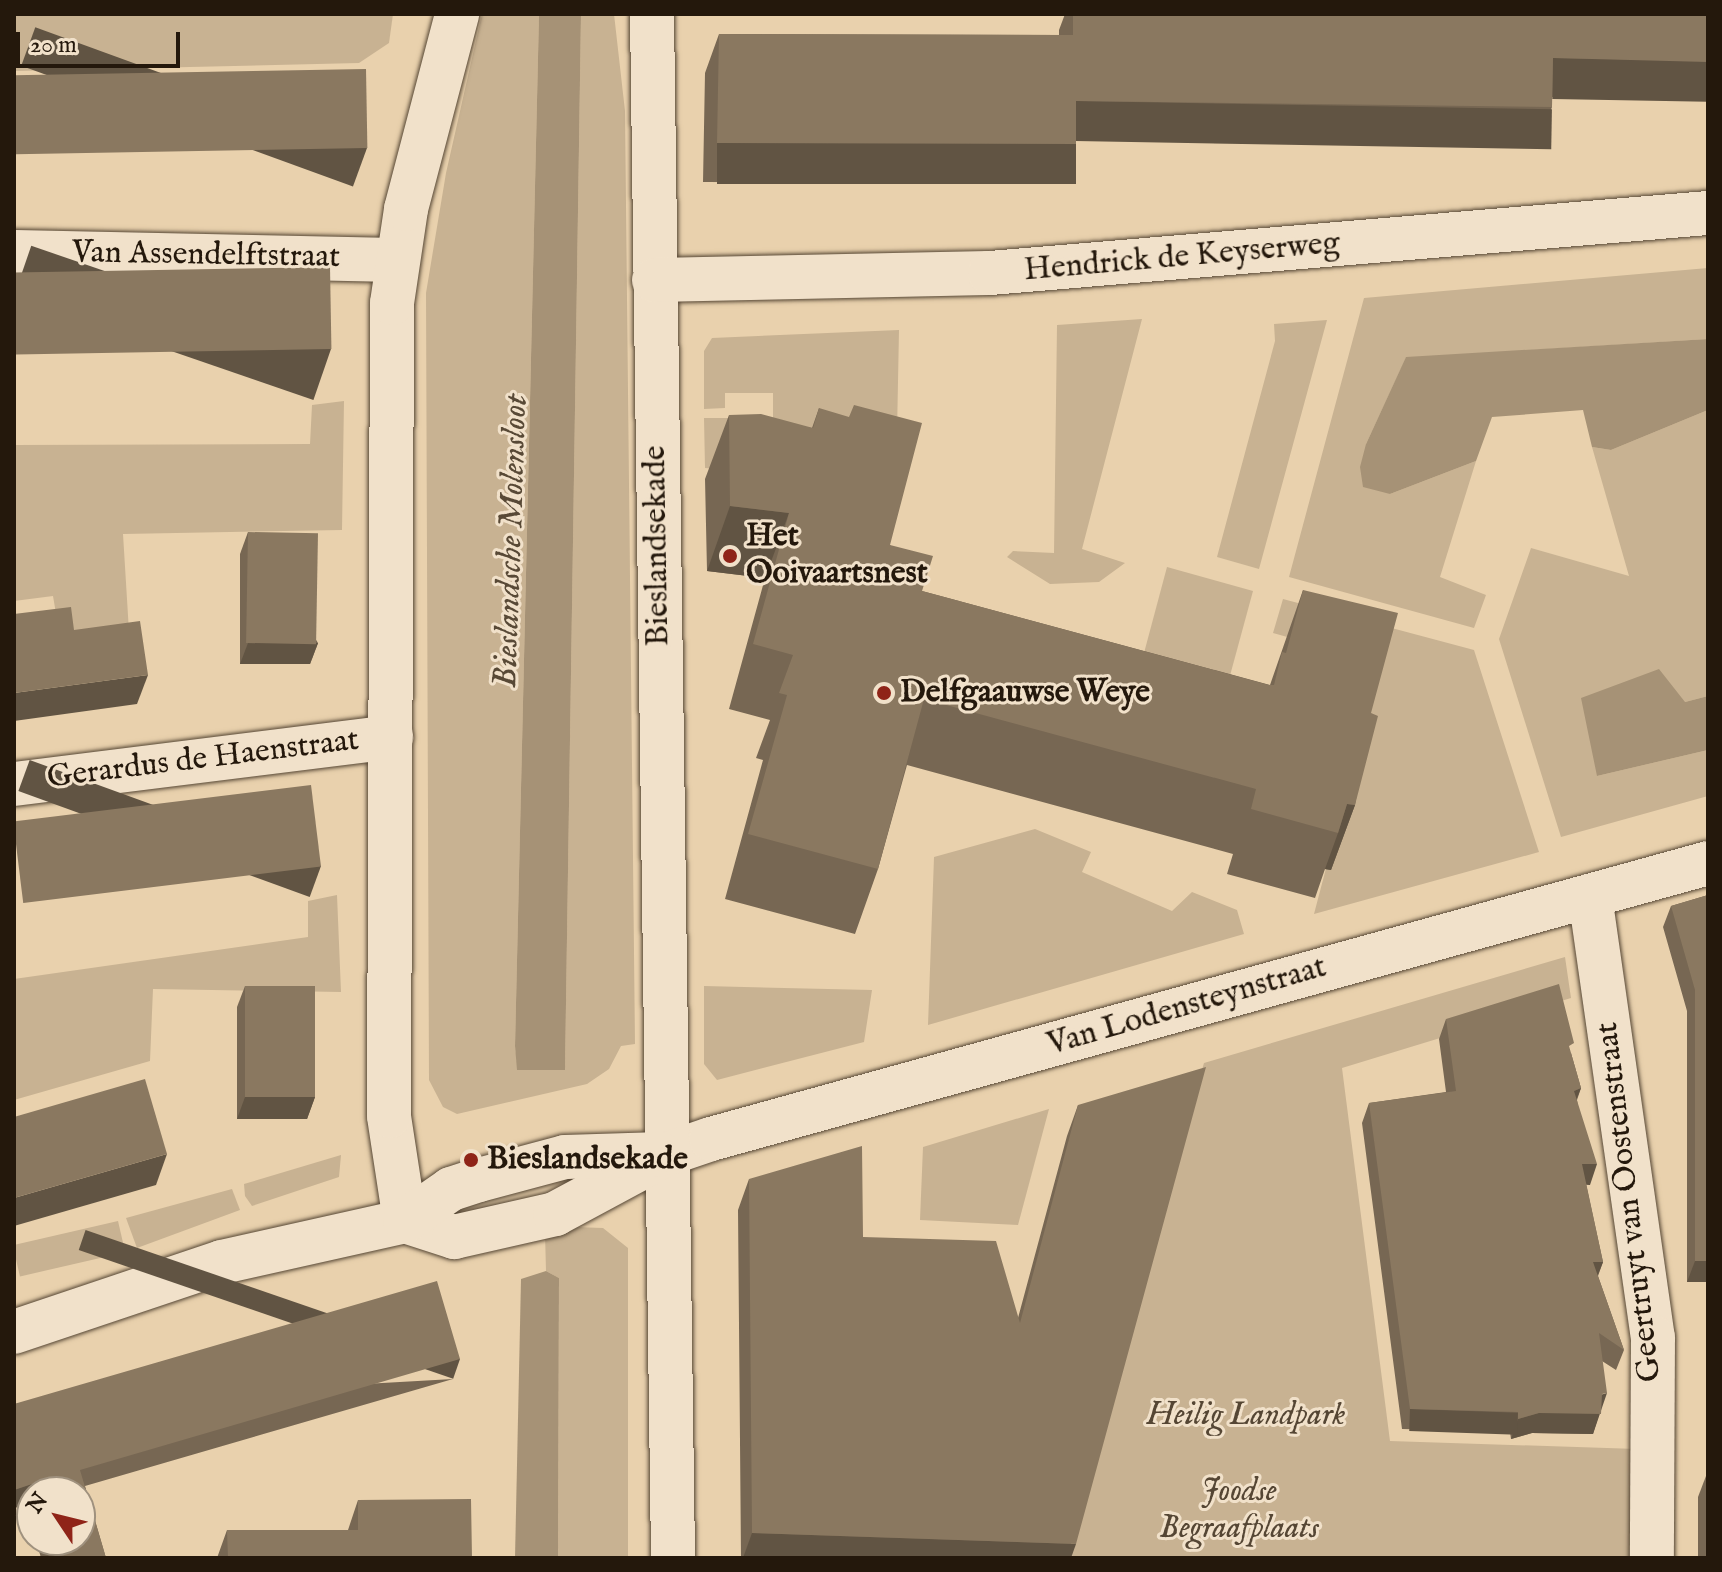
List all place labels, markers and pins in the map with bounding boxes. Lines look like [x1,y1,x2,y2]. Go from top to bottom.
place label: Het Ooivaartsnest [746,519,928,594]
marker: Het Ooivaartsnest [721,547,739,565]
place label: Delfgaauwse Weye [900,674,1150,712]
marker: Delfgaauwse Weye [875,684,893,702]
place label: Bieslandsekade [487,1141,688,1179]
marker: Bieslandsekade [462,1151,480,1169]

